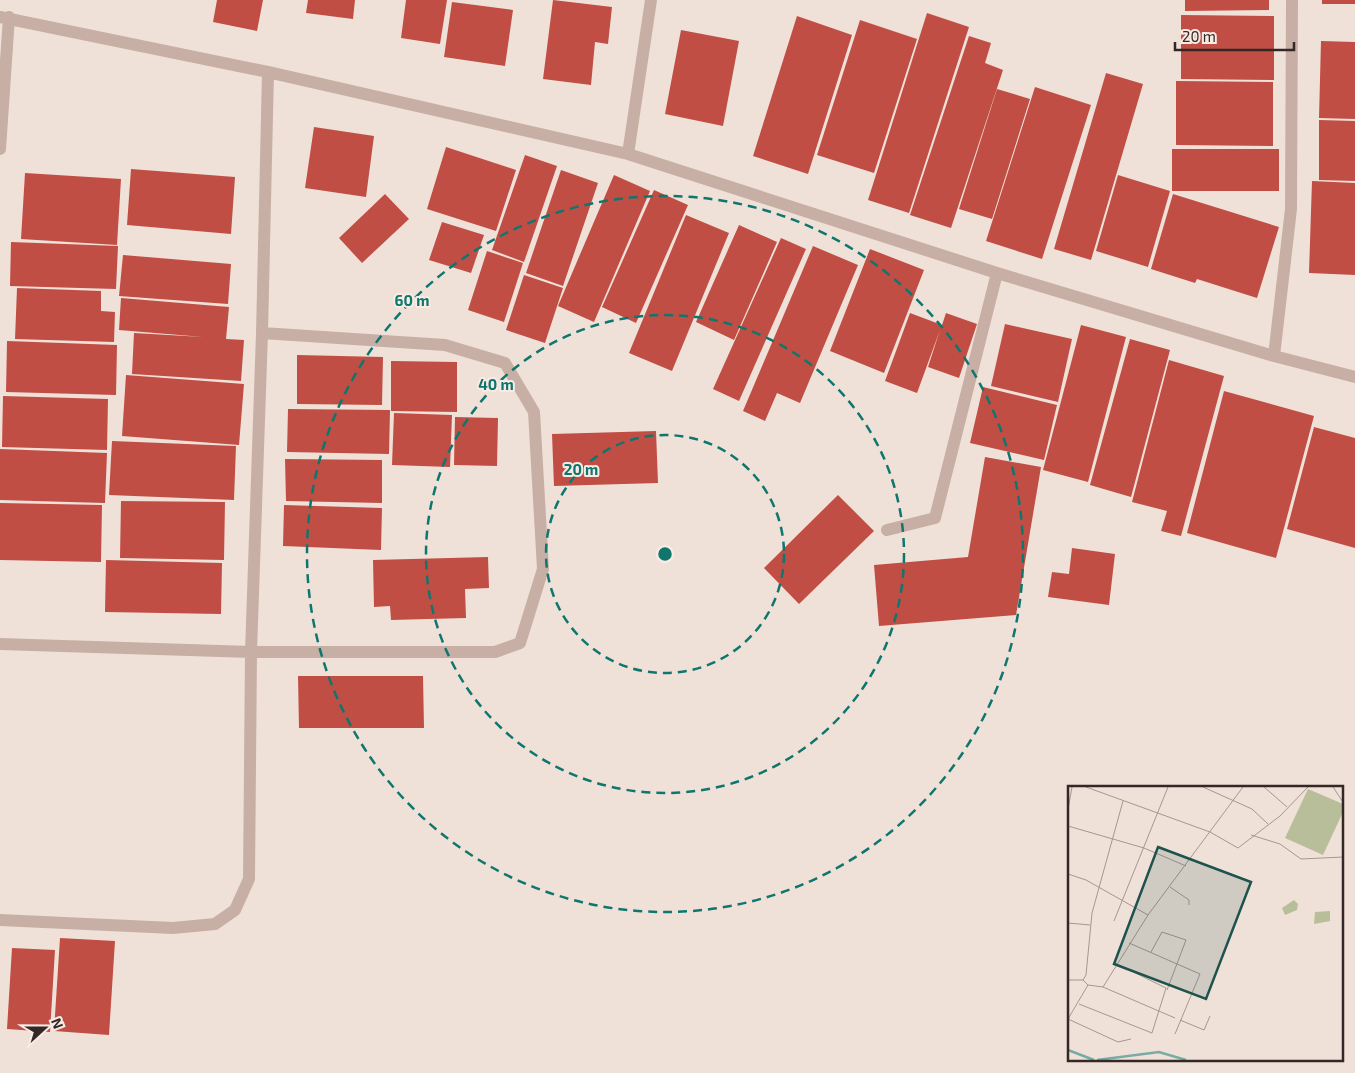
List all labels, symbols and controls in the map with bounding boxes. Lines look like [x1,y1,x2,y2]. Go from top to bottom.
scale bar [1175,20,1294,52]
text: 20 m [1182,27,1216,45]
text: 60 m [395,291,429,309]
text: 40 m [478,375,514,393]
text: 20 m [564,460,598,478]
centre of rings [656,545,674,563]
inset map [1068,786,1342,1060]
north arrow [20,1003,70,1053]
text: N [48,1015,67,1031]

